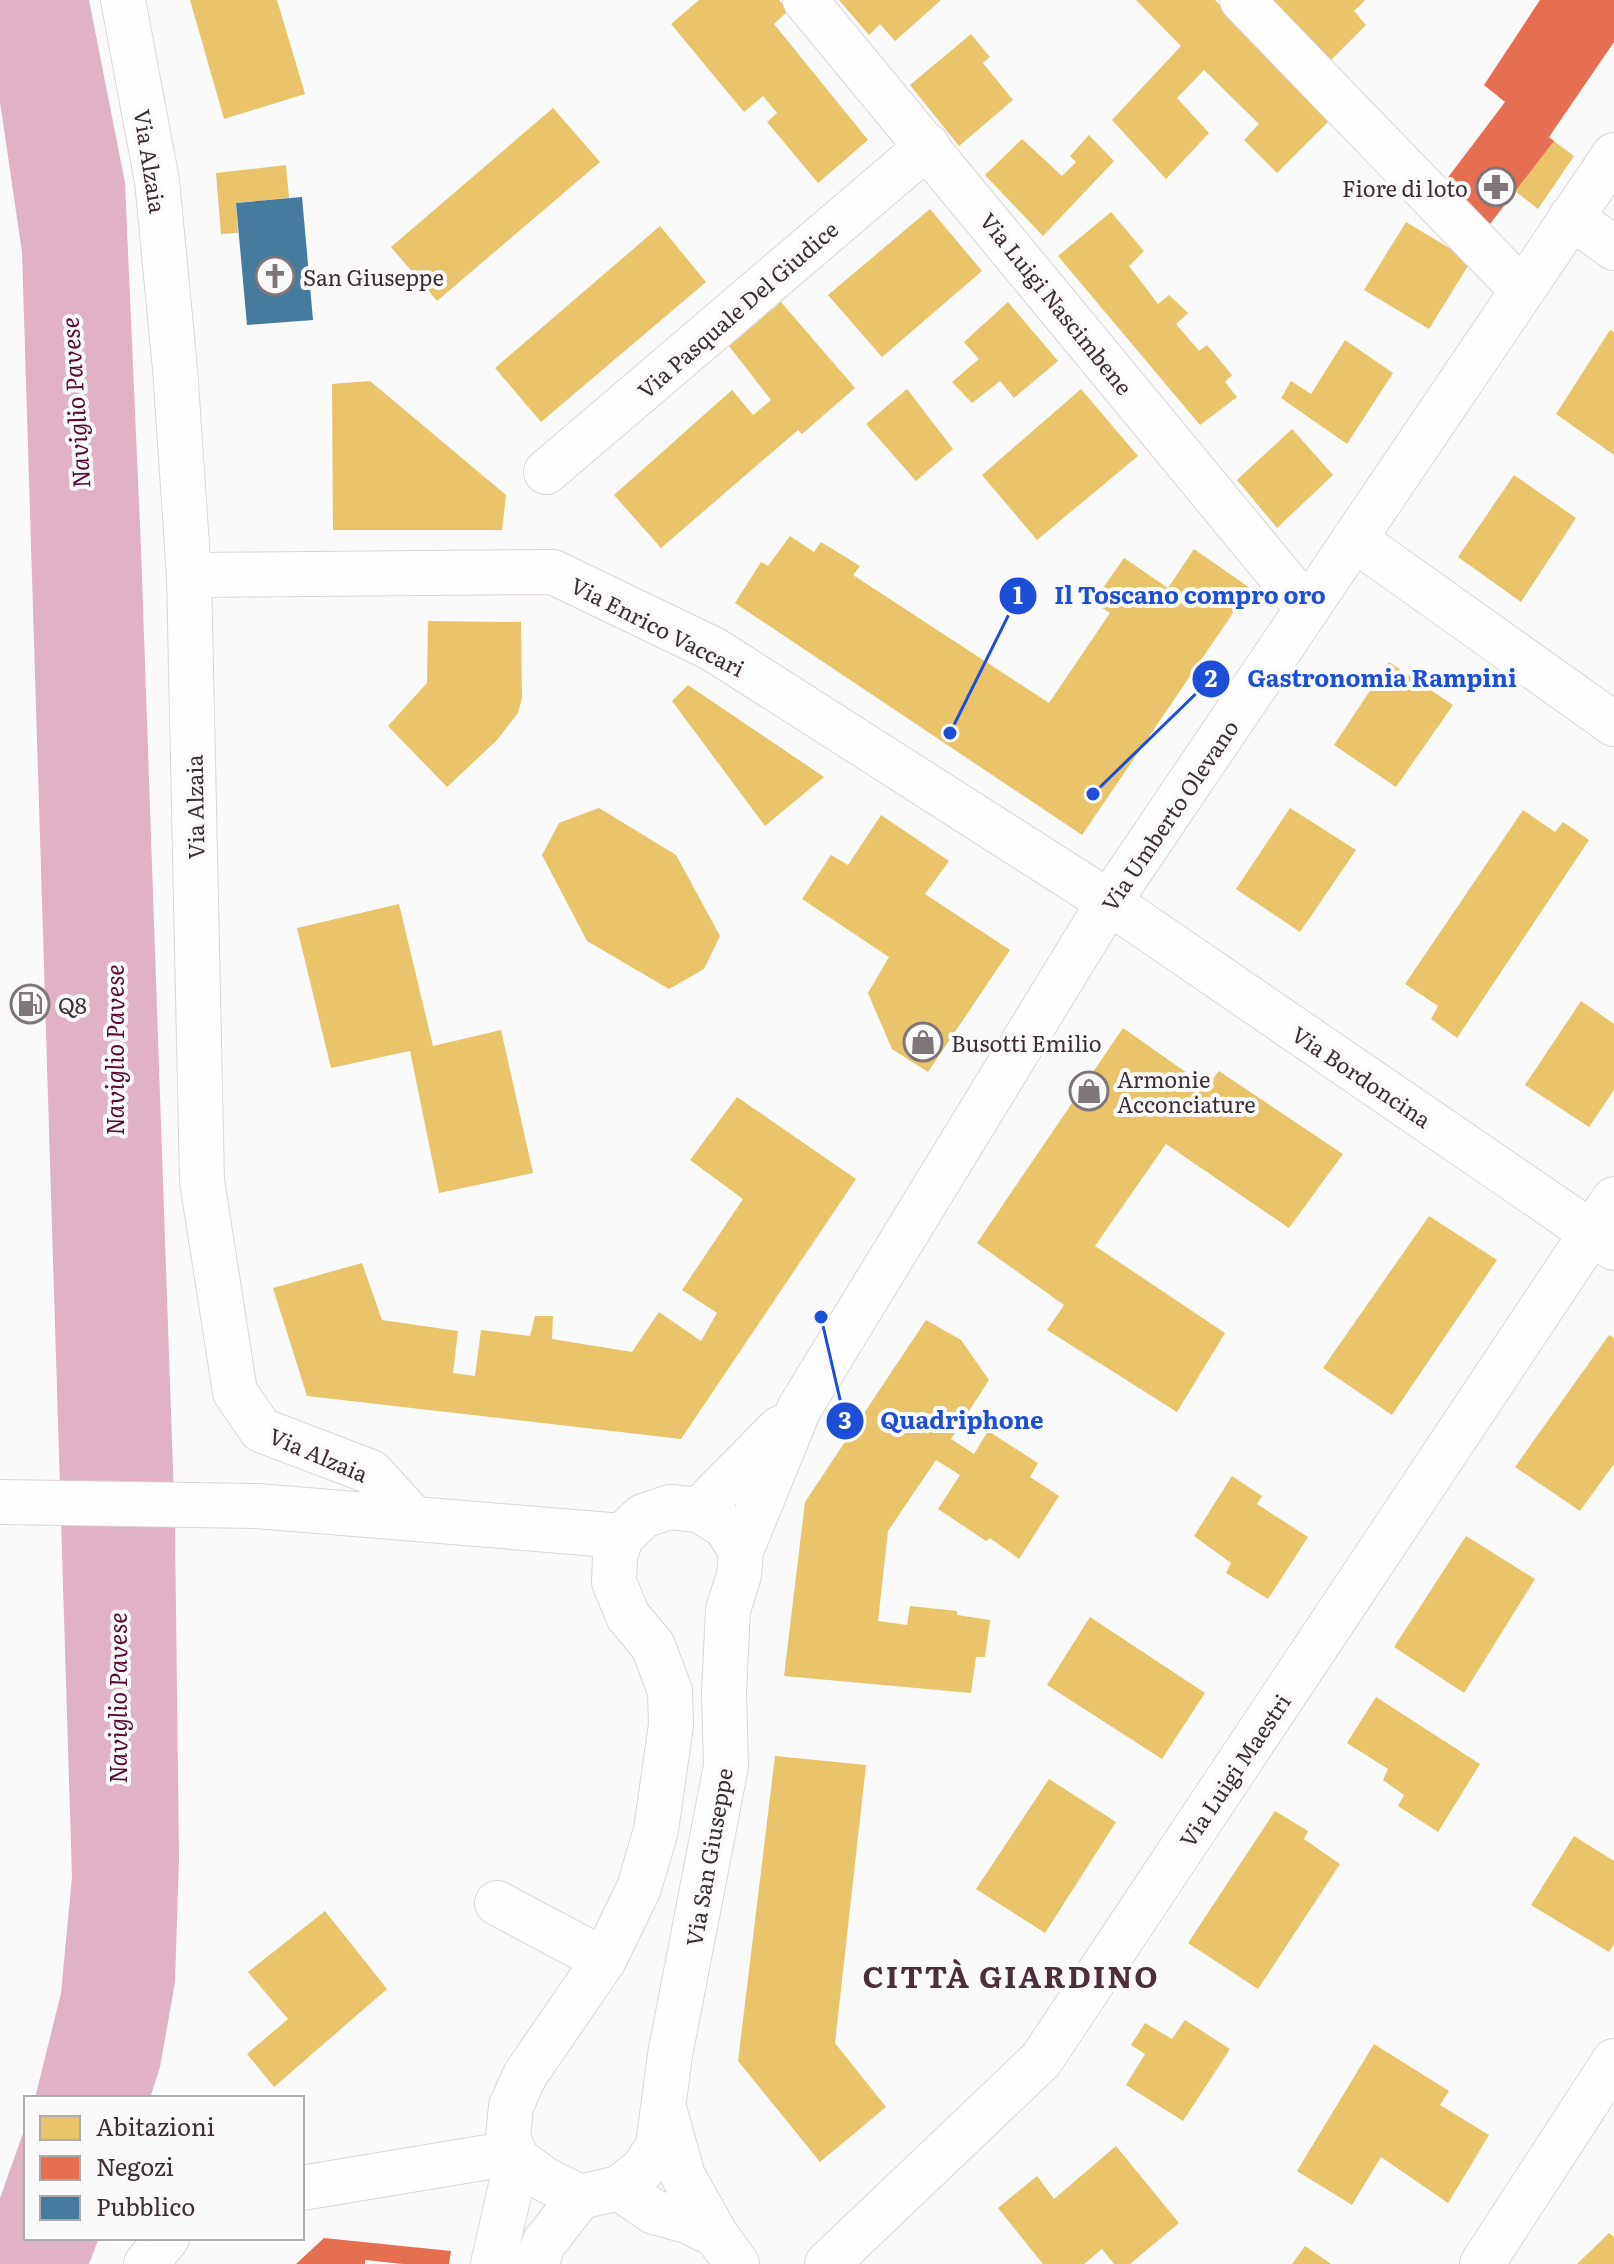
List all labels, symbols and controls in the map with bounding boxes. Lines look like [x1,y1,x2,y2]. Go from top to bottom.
street label: Via Alzaia [127,107,176,215]
pharmacy icon: Fiore di loto [1475,166,1517,208]
place label: Fiore di loto [1342,171,1468,204]
street label: Via Luigi Nascimbene [973,205,1141,401]
street label: Via Pasquale Del Giudice [629,212,845,406]
church icon: San Giuseppe [254,255,296,297]
place label: San Giuseppe [303,260,444,293]
water label: Naviglio Pavese [51,316,97,490]
street label: Via Enrico Vaccari [565,568,751,684]
callout: Il Toscano compro oro [998,572,1342,620]
text: 1 [1013,576,1023,611]
text: Il Toscano compro oro [1054,576,1326,611]
callout: Gastronomia Rampini [1191,655,1533,703]
text: 2 [1205,659,1218,694]
text: Gastronomia Rampini [1247,659,1517,694]
street label: Via Umberto Olevano [1092,713,1246,917]
street label: Via Alzaia [177,754,211,860]
water label: Naviglio Pavese [96,964,131,1136]
fuel station icon: Q8 [9,983,51,1025]
place label: Q8 [58,988,87,1021]
street label: Via Bordoncina [1286,1017,1438,1135]
shop icon: Busotti Emilio [902,1021,944,1063]
place label: Busotti Emilio [951,1026,1102,1059]
place label: Armonie Acconciature [1117,1062,1256,1120]
shop icon: Armonie Acconciature [1068,1070,1110,1112]
callout: Quadriphone [825,1397,1060,1445]
text: 3 [838,1401,852,1436]
text: Quadriphone [880,1401,1044,1436]
street label: Via Alzaia [264,1418,374,1490]
water label: Naviglio Pavese [99,1612,134,1784]
street label: Via Luigi Maestri [1170,1687,1298,1853]
street label: Via San Giuseppe [676,1765,740,1949]
district label: CITTÀ GIARDINO [863,1953,1159,1997]
legend [24,2096,304,2240]
text: Abitazioni [96,2108,215,2143]
text: Negozi [96,2148,174,2183]
text: Pubblico [96,2188,195,2223]

